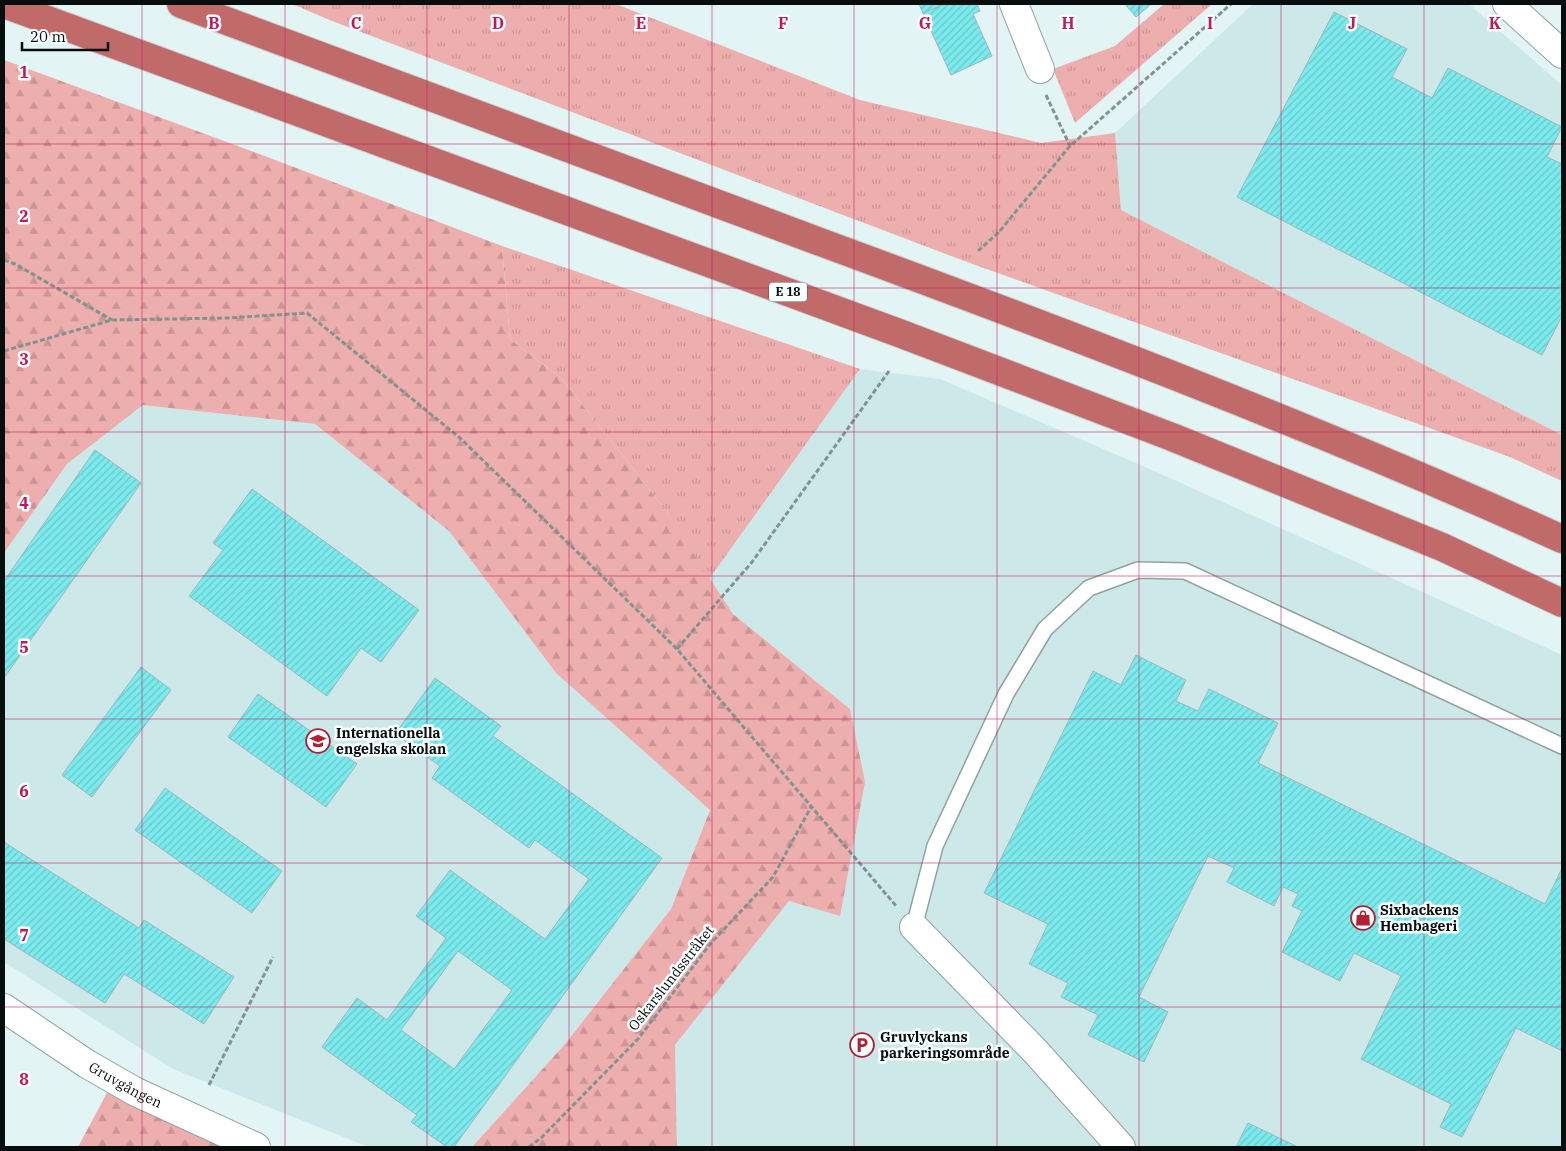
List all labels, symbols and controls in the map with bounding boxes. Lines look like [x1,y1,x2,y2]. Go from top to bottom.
text: B [208,13,220,33]
text: C [351,13,361,33]
text: D [492,13,504,33]
text: E [636,13,646,33]
text: F [778,13,788,33]
text: G [919,13,931,33]
text: H [1062,13,1075,33]
text: I [1207,13,1213,33]
text: J [1348,13,1356,33]
text: K [1489,13,1502,33]
scale bar [22,20,109,52]
text: 20 m [30,27,66,46]
text: 1 [19,62,29,82]
text: 2 [19,206,29,226]
road number: E 18 [769,282,807,302]
text: 3 [19,349,29,369]
text: 4 [19,493,29,513]
text: 5 [19,637,29,657]
place label: Internationella engelska skolan [336,724,446,758]
school or university icon: Internationella engelska skolan [305,728,331,754]
text: 6 [19,781,29,801]
place label: Sixbackens Hembageri [1380,901,1459,935]
shop icon: Sixbackens Hembageri [1350,905,1376,931]
street label: Oskarslundsstråket [624,922,718,1034]
text: 7 [19,925,29,945]
place label: Gruvlyckans parkeringsområde [880,1028,1010,1062]
parking icon: Gruvlyckans parkeringsområde [849,1032,875,1058]
street label: Gruvgången [86,1058,165,1112]
text: 8 [19,1069,29,1089]

